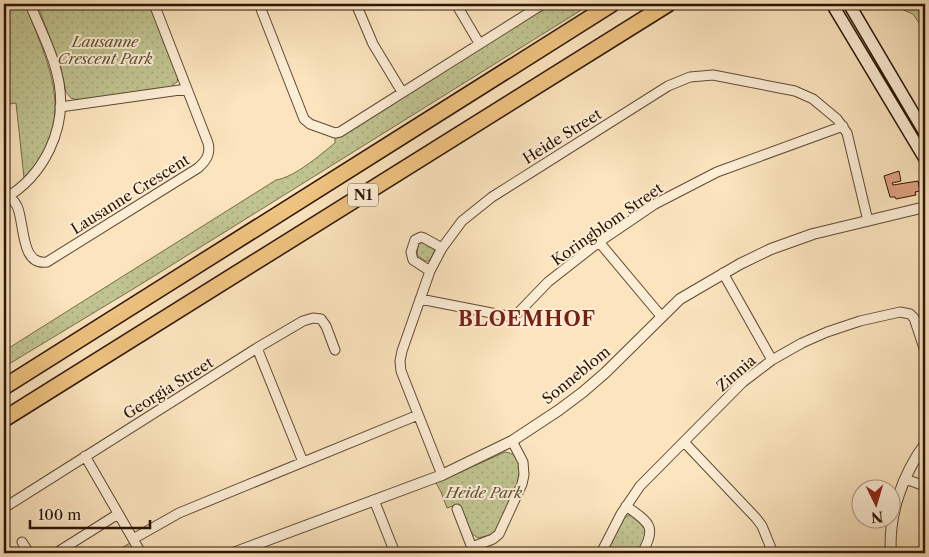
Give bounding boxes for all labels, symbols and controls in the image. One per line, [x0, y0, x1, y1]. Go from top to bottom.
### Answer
park label: Lausanne Crescent Park [58, 32, 153, 68]
street label: Heide Street [519, 104, 606, 168]
street label: Lausanne Crescent [67, 149, 193, 238]
street label: Koringblom Street [548, 178, 667, 270]
road number: N1 [348, 184, 378, 206]
district label: BLOEMHOF [458, 307, 596, 331]
street label: Sonneblom [538, 342, 614, 408]
street label: Zinnia [712, 351, 760, 395]
street label: Georgia Street [119, 352, 217, 423]
north arrow [852, 480, 902, 530]
park label: Heide Park [445, 483, 522, 502]
scale bar [30, 497, 150, 529]
text: 100 m [38, 505, 81, 524]
text: N [870, 507, 884, 526]

